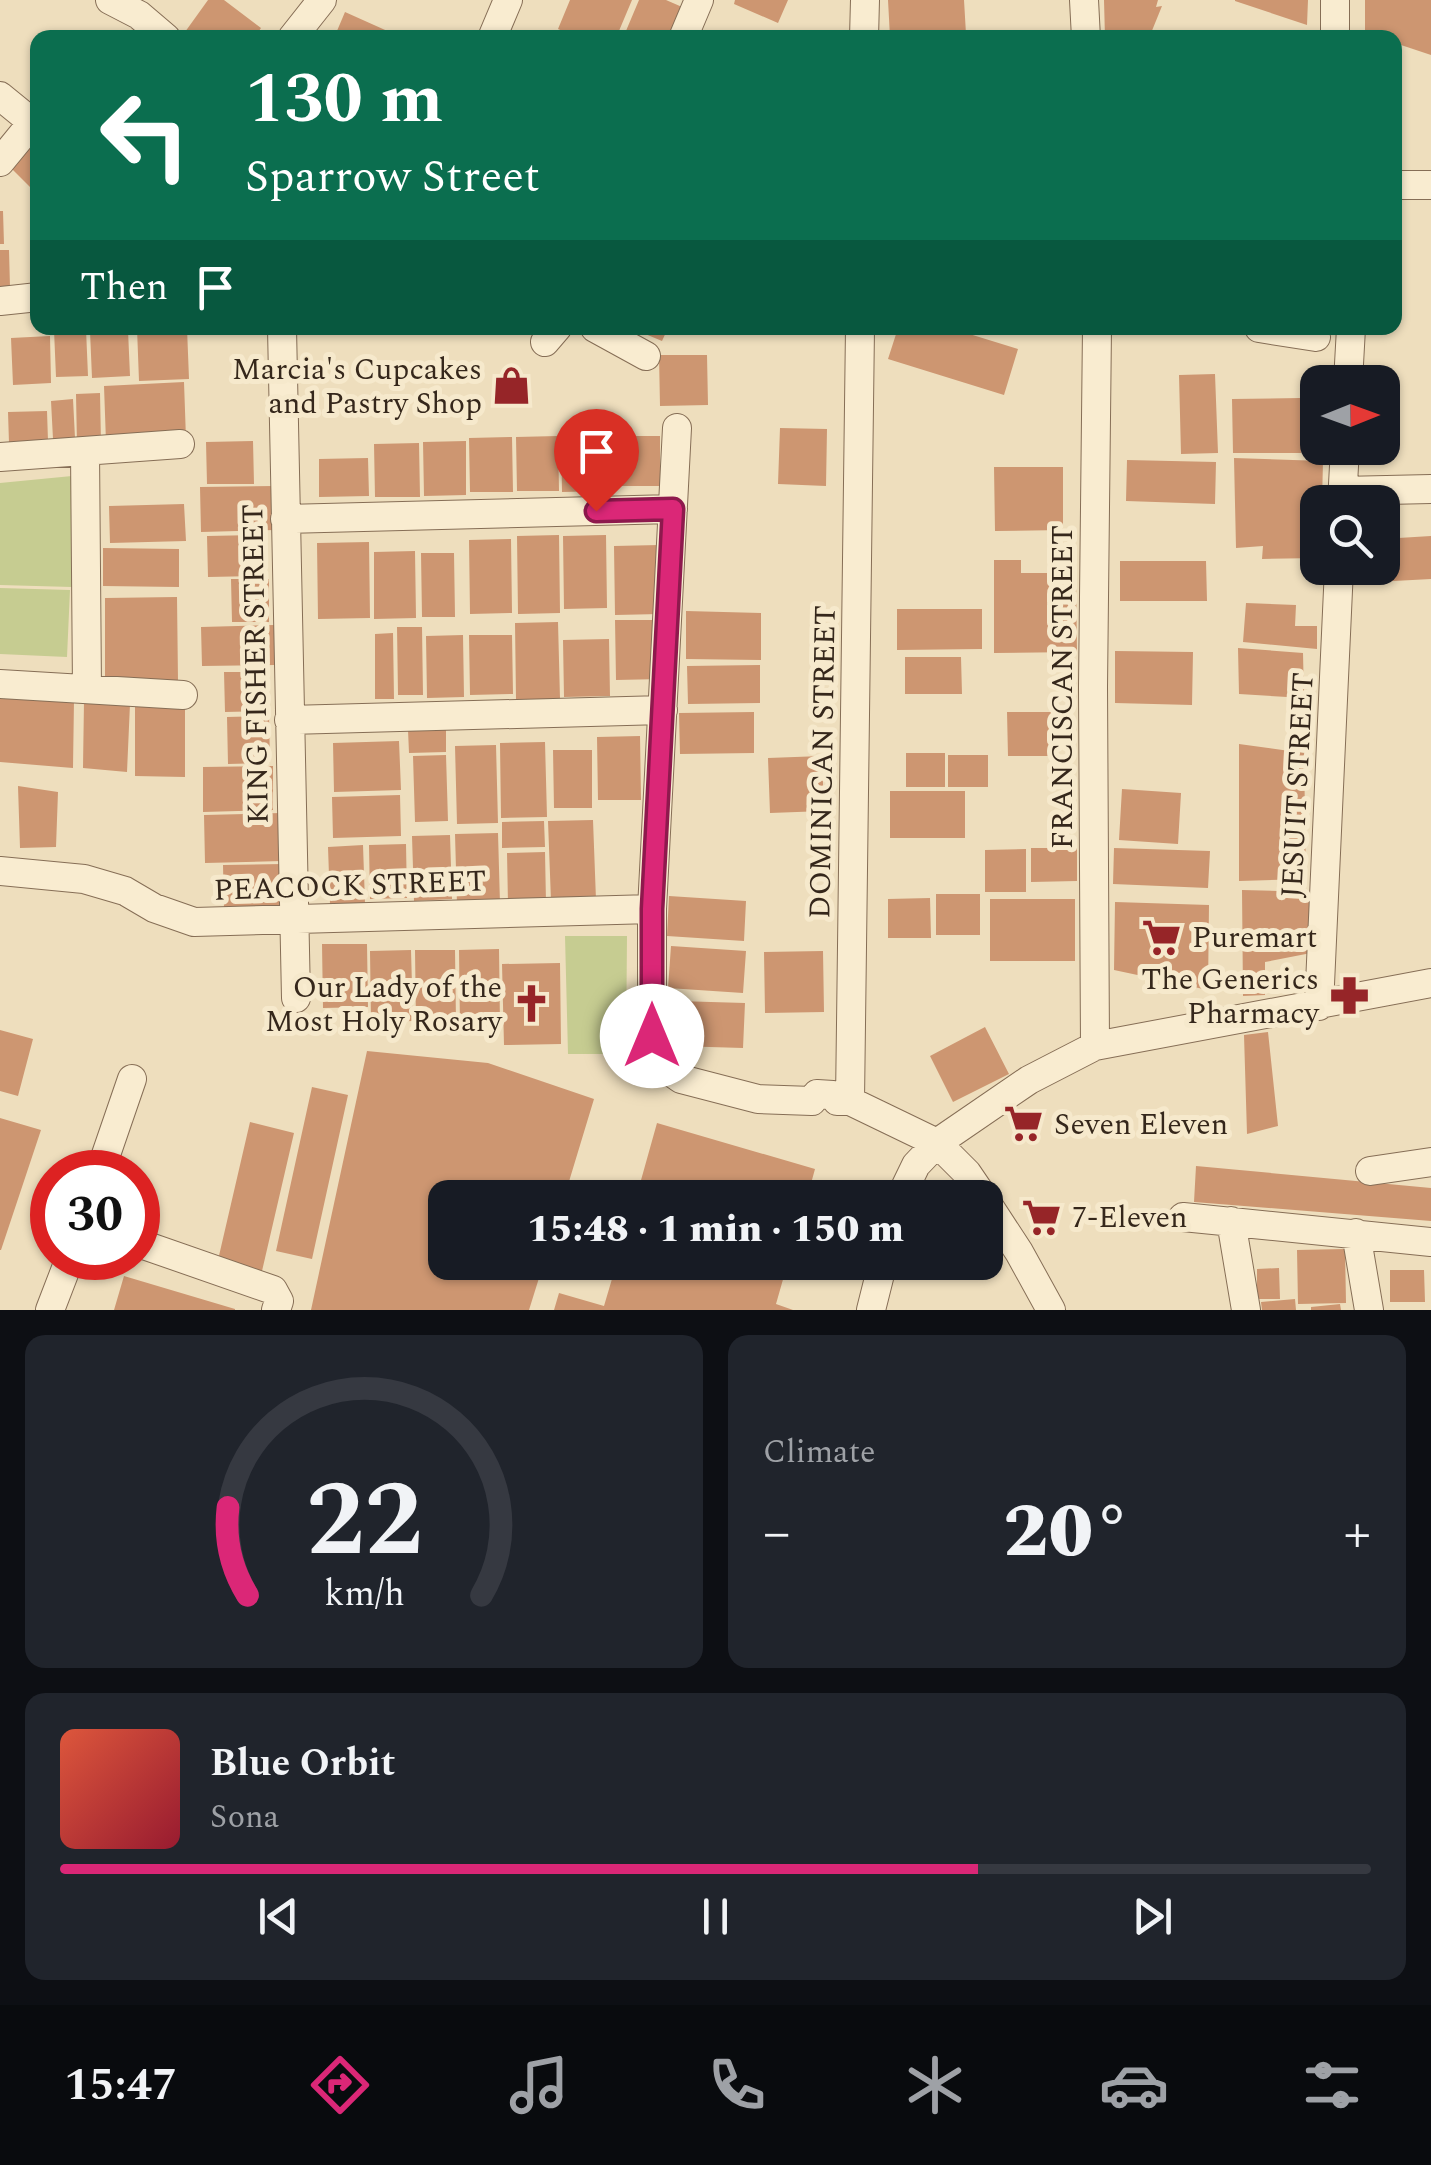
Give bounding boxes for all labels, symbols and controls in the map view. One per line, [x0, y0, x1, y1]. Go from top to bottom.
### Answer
text: 130 m [245, 47, 443, 153]
icon: left [80, 70, 210, 200]
text: Sparrow Street [245, 143, 540, 212]
text: Then [80, 259, 168, 317]
icon: arrive [188, 260, 243, 315]
place label: Marcia's Cupcakes and Pastry Shop [232, 347, 482, 427]
shop icon: Marcia's Cupcakes and Pastry Shop [491, 365, 533, 407]
north arrow [1300, 365, 1400, 465]
map controls [1300, 365, 1400, 585]
pin [554, 409, 639, 512]
icon: arrive [569, 424, 624, 479]
button: search [1300, 485, 1400, 585]
street label: KING FISHER STREET [230, 503, 282, 825]
street label: FRANCISCAN STREET [1040, 525, 1086, 849]
street label: DOMINICAN STREET [797, 605, 849, 919]
street label: JESUIT STREET [1269, 671, 1327, 899]
street label: PEACOCK STREET [213, 858, 487, 914]
place label: Puremart [1192, 915, 1317, 961]
supermarket icon: Puremart [1141, 916, 1183, 958]
place label: The Generics Pharmacy [1141, 957, 1321, 1037]
place label: Our Lady of the Most Holy Rosary [265, 965, 504, 1045]
pharmacy icon: The Generics Pharmacy [1328, 975, 1370, 1017]
church icon: Our Lady of the Most Holy Rosary [511, 983, 553, 1025]
position arrow [600, 984, 704, 1088]
place label: Seven Eleven [1054, 1102, 1228, 1148]
supermarket icon: Seven Eleven [1003, 1103, 1045, 1145]
speed limit sign: 30 [30, 1150, 160, 1280]
place label: 7-Eleven [1072, 1195, 1188, 1241]
supermarket icon: 7-Eleven [1021, 1196, 1063, 1238]
text: 15:48 · 1 min · 150 m [527, 1201, 904, 1259]
text: Climate [763, 1428, 875, 1477]
text: 22 [306, 1443, 422, 1601]
text: 20° [1003, 1476, 1131, 1590]
text: − [763, 1492, 791, 1575]
text: + [1343, 1492, 1371, 1575]
text: km/h [324, 1567, 404, 1622]
text: Blue Orbit [210, 1735, 395, 1793]
text: Sona [210, 1793, 279, 1842]
icon: previous [251, 1889, 306, 1944]
icon: pause [688, 1889, 743, 1944]
icon: next [1125, 1889, 1180, 1944]
icon: directions [305, 2050, 375, 2120]
icon: music [504, 2050, 574, 2120]
icon: phone [702, 2050, 772, 2120]
icon: climate [900, 2050, 970, 2120]
icon: car [1099, 2050, 1169, 2120]
icon: filters [1297, 2050, 1367, 2120]
text: 15:47 [64, 2051, 177, 2120]

